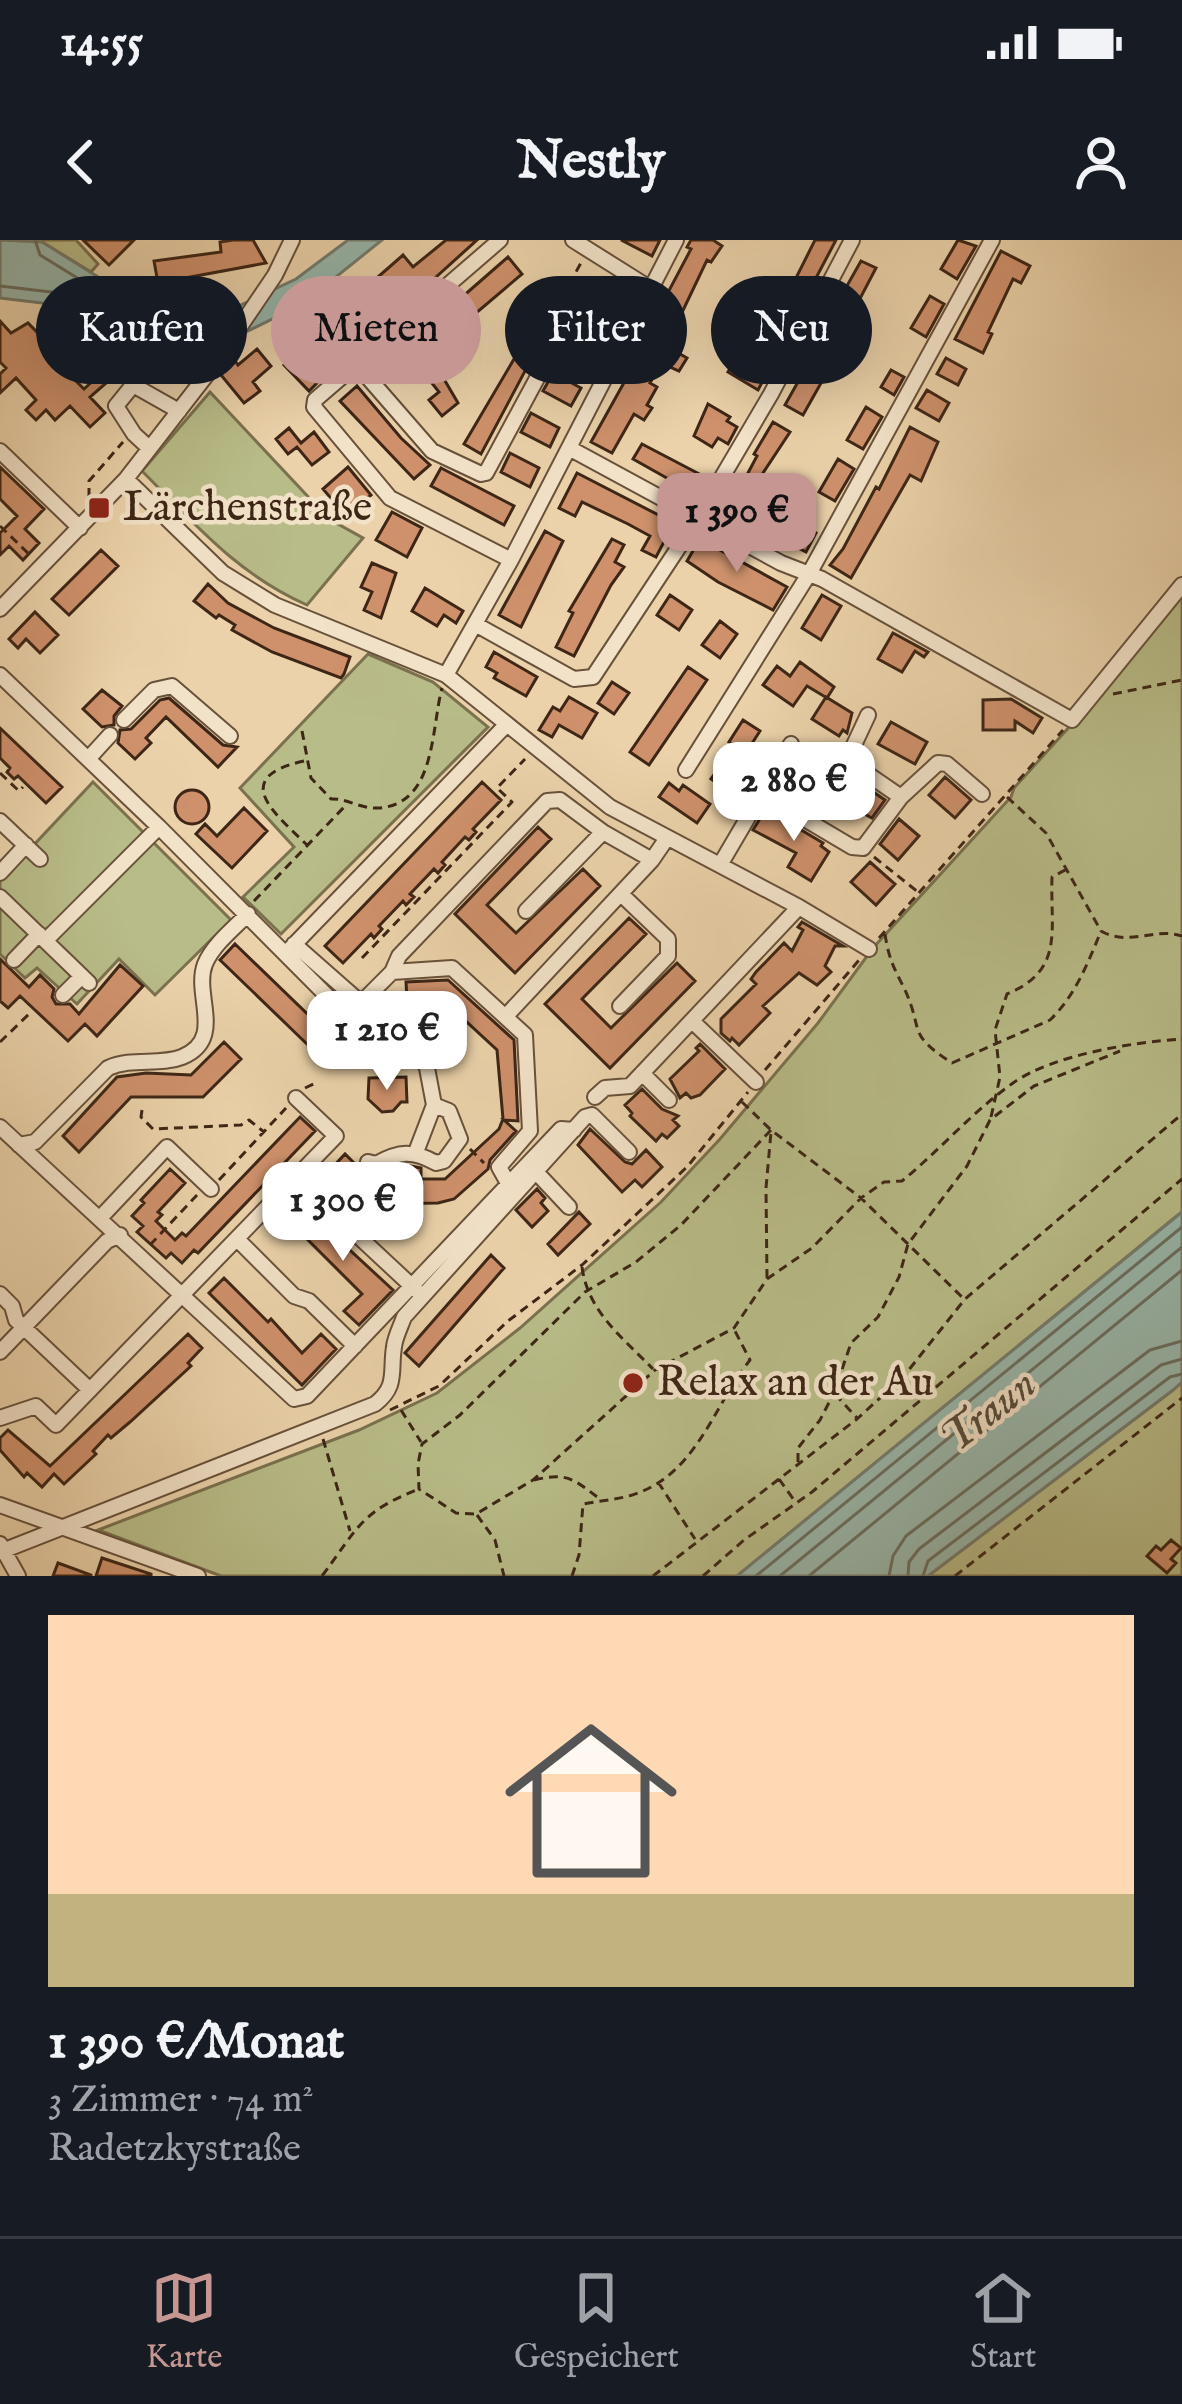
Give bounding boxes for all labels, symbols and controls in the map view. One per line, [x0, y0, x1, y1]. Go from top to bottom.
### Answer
text: 14:55 [60, 14, 143, 71]
text: Nestly [517, 128, 665, 197]
icon: back [48, 129, 114, 195]
icon: person [1068, 129, 1134, 195]
chip: Kaufen [36, 276, 247, 384]
chip: Mieten [271, 276, 481, 384]
chip: Filter [505, 276, 687, 384]
chip: Neu [711, 276, 872, 384]
pin: 1 390 € [626, 473, 848, 575]
place label: Lärchenstraße [123, 482, 372, 535]
text: 1 390 € [684, 487, 790, 536]
marker: Lärchenstraße [86, 495, 112, 521]
pin: 2 880 € [683, 742, 905, 844]
text: 2 880 € [740, 756, 848, 805]
pin: 1 210 € [276, 991, 498, 1093]
text: 1 210 € [334, 1005, 440, 1054]
pin: 1 300 € [232, 1162, 454, 1264]
text: 1 300 € [289, 1176, 397, 1225]
place label: Relax an der Au [657, 1357, 933, 1410]
water label: Traun [929, 1357, 1049, 1467]
marker: Relax an der Au [620, 1370, 646, 1396]
icon: home [483, 1693, 699, 1909]
text: 1 390 €/Monat [48, 2011, 344, 2076]
text: 3 Zimmer · 74 m² [48, 2076, 314, 2125]
text: Radetzkystraße [48, 2125, 301, 2174]
tab: Karte [146, 2265, 222, 2379]
tab: Gespeichert [514, 2265, 679, 2379]
tab: Start [970, 2265, 1036, 2379]

